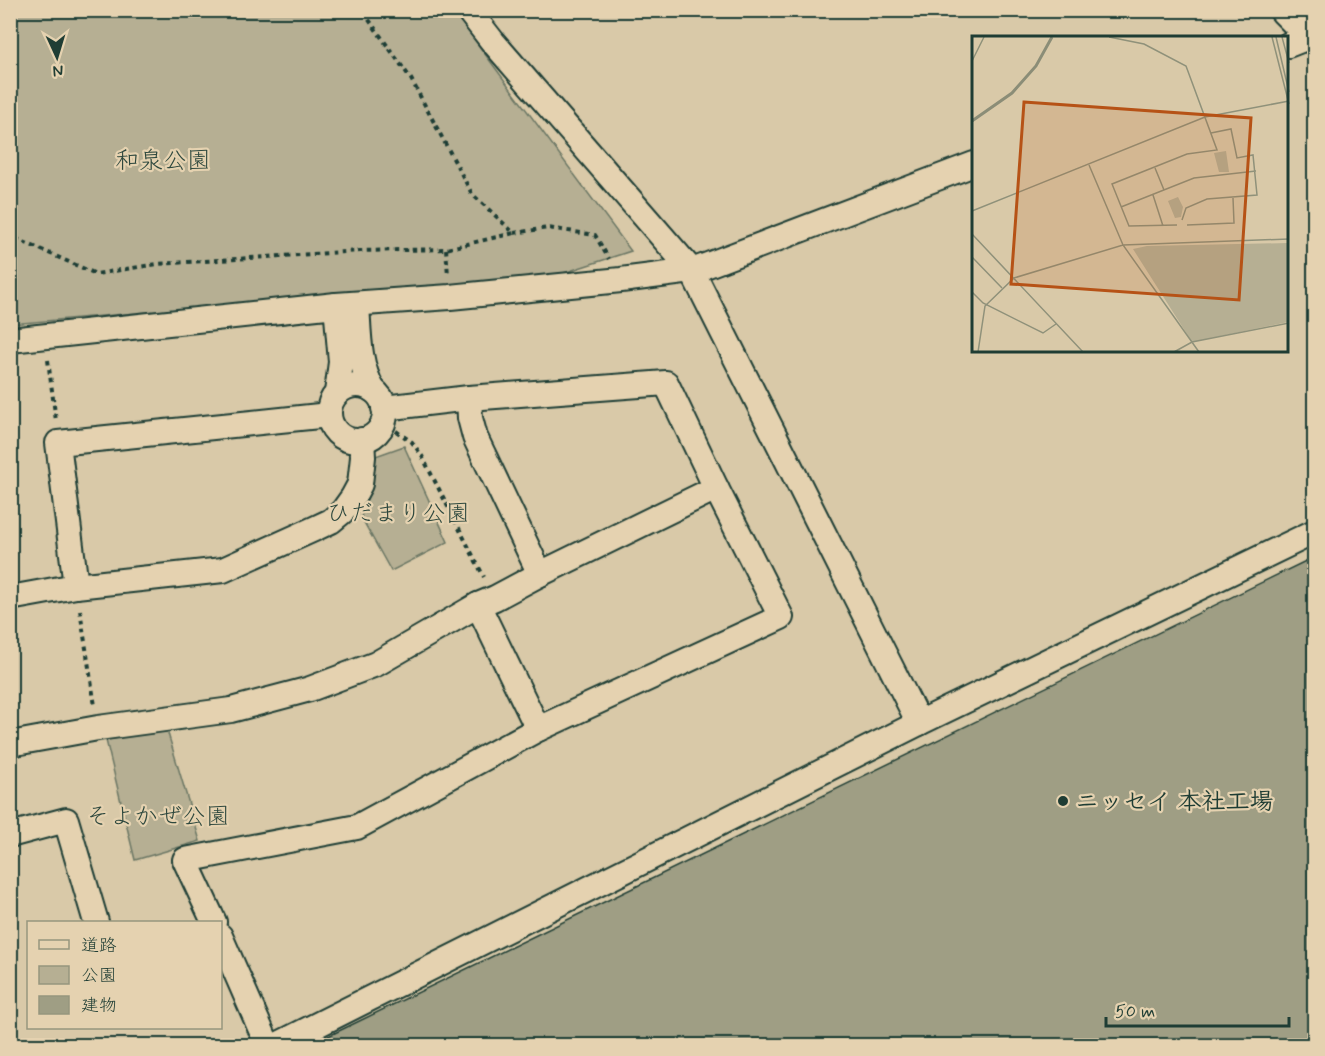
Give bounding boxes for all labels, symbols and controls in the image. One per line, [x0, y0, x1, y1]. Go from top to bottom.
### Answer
north arrow [27, 27, 87, 87]
inset map [972, 36, 1289, 352]
text: N [52, 60, 64, 81]
park label: 和泉公園 [115, 146, 211, 177]
park label: ひだまり公園 [326, 499, 470, 530]
place label: ニッセイ 本社工場 [1075, 787, 1273, 818]
marker: ニッセイ 本社工場 [1056, 794, 1070, 808]
park label: そよかぜ公園 [86, 802, 230, 833]
legend [27, 921, 222, 1029]
text: 道路 [81, 934, 117, 958]
text: 公園 [81, 964, 117, 988]
scale bar [1106, 990, 1289, 1028]
text: 建物 [81, 994, 117, 1018]
text: 50 m [1115, 1000, 1155, 1024]

